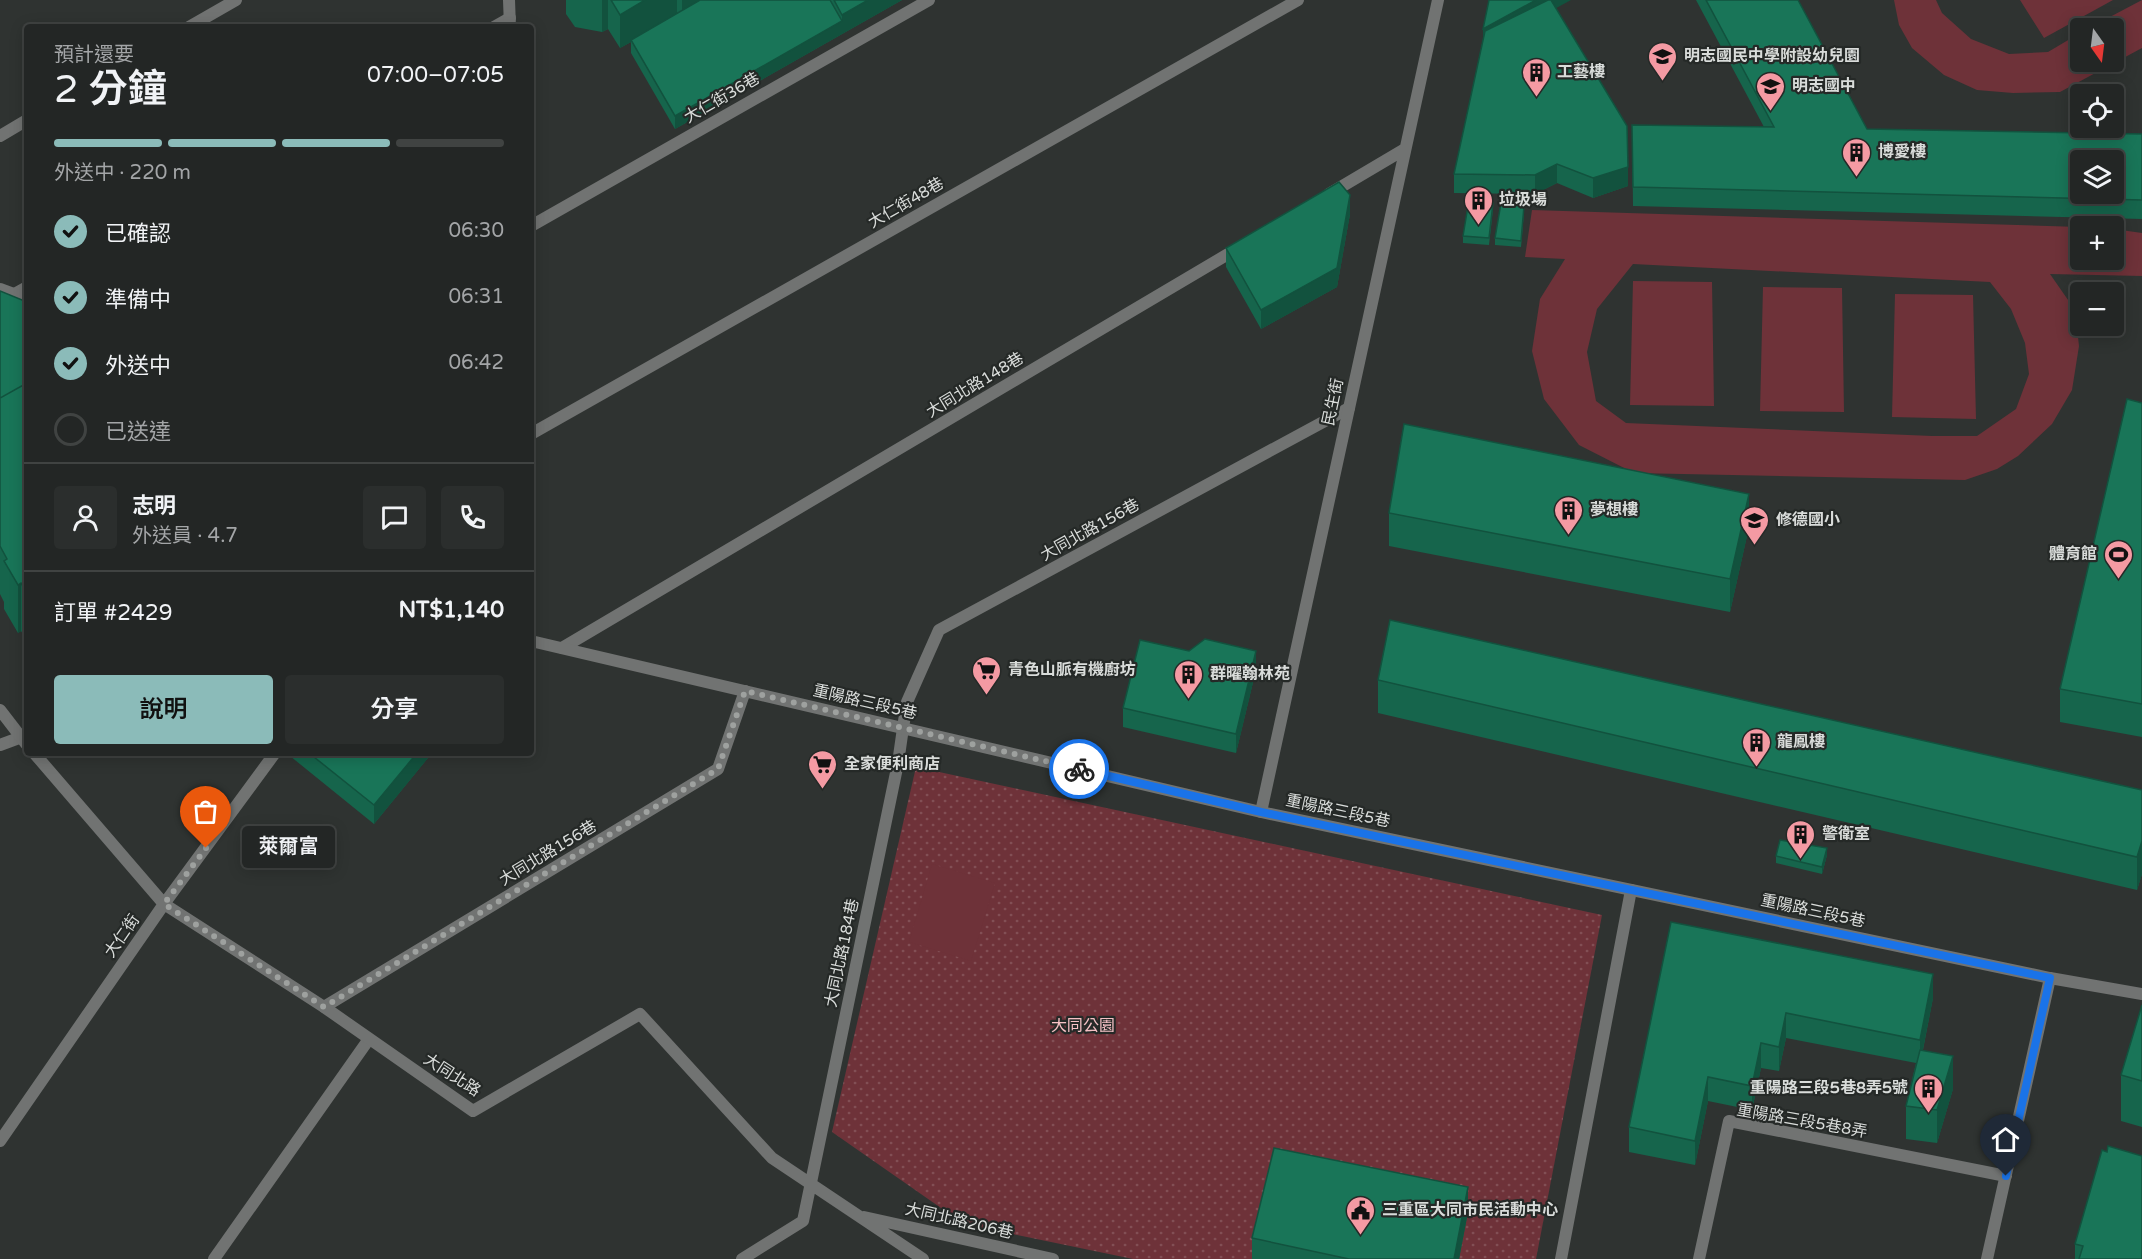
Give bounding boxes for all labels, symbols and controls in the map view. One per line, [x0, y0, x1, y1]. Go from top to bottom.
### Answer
north arrow [2070, 18, 2124, 72]
map controls [2070, 18, 2124, 336]
school or university icon: 明志國民中學附設幼兒園 [1647, 40, 1679, 82]
text: 預計還要 [54, 43, 134, 67]
place label: 明志國民中學附設幼兒園 [1684, 46, 1860, 66]
building icon: 工藝樓 [1520, 56, 1552, 98]
text: 07:00–07:05 [367, 62, 504, 88]
place label: 工藝樓 [1557, 62, 1605, 82]
text: 2 分鐘 [54, 66, 167, 113]
street label: 大仁街36巷 [681, 68, 763, 128]
school or university icon: 明志國中 [1755, 70, 1787, 112]
place label: 明志國中 [1792, 76, 1856, 96]
button: locate [2070, 84, 2124, 138]
building icon: 博愛樓 [1841, 136, 1873, 178]
place label: 博愛樓 [1878, 142, 1926, 162]
button: layers [2070, 150, 2124, 204]
text: 外送中 · 220 m [54, 161, 191, 185]
street label: 大仁街48巷 [865, 173, 947, 233]
building icon: 垃圾場 [1462, 184, 1494, 226]
place label: 垃圾場 [1499, 190, 1547, 210]
icon: check [54, 215, 87, 248]
button: + [2070, 216, 2124, 270]
text: 06:30 [449, 219, 504, 243]
text: 已確認 [105, 221, 171, 247]
icon: check [54, 281, 87, 314]
button: − [2070, 282, 2124, 336]
text: 06:31 [449, 285, 504, 309]
text: 準備中 [105, 287, 171, 313]
icon: check [54, 347, 87, 380]
street label: 大同北路148巷 [923, 348, 1027, 422]
text: 06:42 [449, 351, 504, 375]
text: 外送中 [105, 353, 171, 379]
street label: 民生街 [1318, 376, 1348, 428]
text: 已送達 [105, 419, 171, 445]
button: person [54, 486, 117, 549]
button: chat [363, 486, 426, 549]
button: phone [441, 486, 504, 549]
text: 志明 [132, 493, 176, 519]
building icon: 夢想樓 [1553, 494, 1585, 536]
street label: 大同北路156巷 [1037, 495, 1143, 565]
place label: 夢想樓 [1590, 500, 1638, 520]
school or university icon: 修德國小 [1739, 504, 1771, 546]
place label: 修德國小 [1776, 510, 1840, 530]
text: 外送員 · 4.7 [132, 524, 238, 548]
sports icon: 體育館 [2102, 538, 2134, 580]
place label: 體育館 [2049, 544, 2097, 564]
text: NT$1,140 [398, 597, 504, 623]
text: 訂單 #2429 [54, 600, 172, 626]
supermarket icon: 青色山脈有機廚坊 [971, 654, 1003, 696]
building icon: 群曜翰林苑 [1173, 658, 1205, 700]
place label: 青色山脈有機廚坊 [1008, 660, 1136, 680]
place label: 群曜翰林苑 [1210, 664, 1290, 684]
button: 說明 [54, 675, 273, 744]
button: 分享 [285, 675, 504, 744]
street label: 重陽路三段5巷 [811, 680, 919, 724]
building icon: 龍鳳樓 [1740, 726, 1772, 768]
place label: 龍鳳樓 [1777, 732, 1825, 752]
courier [1049, 739, 1109, 799]
supermarket icon: 全家便利商店 [807, 748, 839, 790]
icon: bike [1063, 753, 1096, 786]
place label: 全家便利商店 [844, 754, 940, 774]
pin [180, 786, 231, 848]
street label: 重陽路三段5巷 [1284, 790, 1392, 832]
icon: bag [189, 795, 222, 828]
street label: 大同北路156巷 [496, 816, 600, 890]
building icon: 警衛室 [1785, 818, 1817, 860]
place label: 警衛室 [1822, 824, 1870, 844]
callout: 萊爾富 [242, 827, 335, 869]
text: 萊爾富 [259, 835, 319, 859]
street label: 重陽路三段5巷 [1759, 890, 1867, 932]
street label: 大同北路184巷 [821, 897, 863, 1009]
street label: 大仁街 [100, 911, 144, 961]
park label: 大同公園 [1051, 1016, 1115, 1036]
street label: 大同北路 [420, 1049, 484, 1101]
building icon: 重陽路三段5巷8弄5號 [1913, 1072, 1945, 1114]
place label: 重陽路三段5巷8弄5號 [1750, 1078, 1908, 1098]
street label: 重陽路三段5巷8弄 [1735, 1100, 1869, 1142]
pin [1980, 1114, 2031, 1176]
icon: home [1989, 1123, 2022, 1156]
public building icon: 三重區大同市民活動中心 [1345, 1194, 1377, 1236]
street label: 大同北路206巷 [903, 1199, 1015, 1243]
place label: 三重區大同市民活動中心 [1382, 1200, 1558, 1220]

